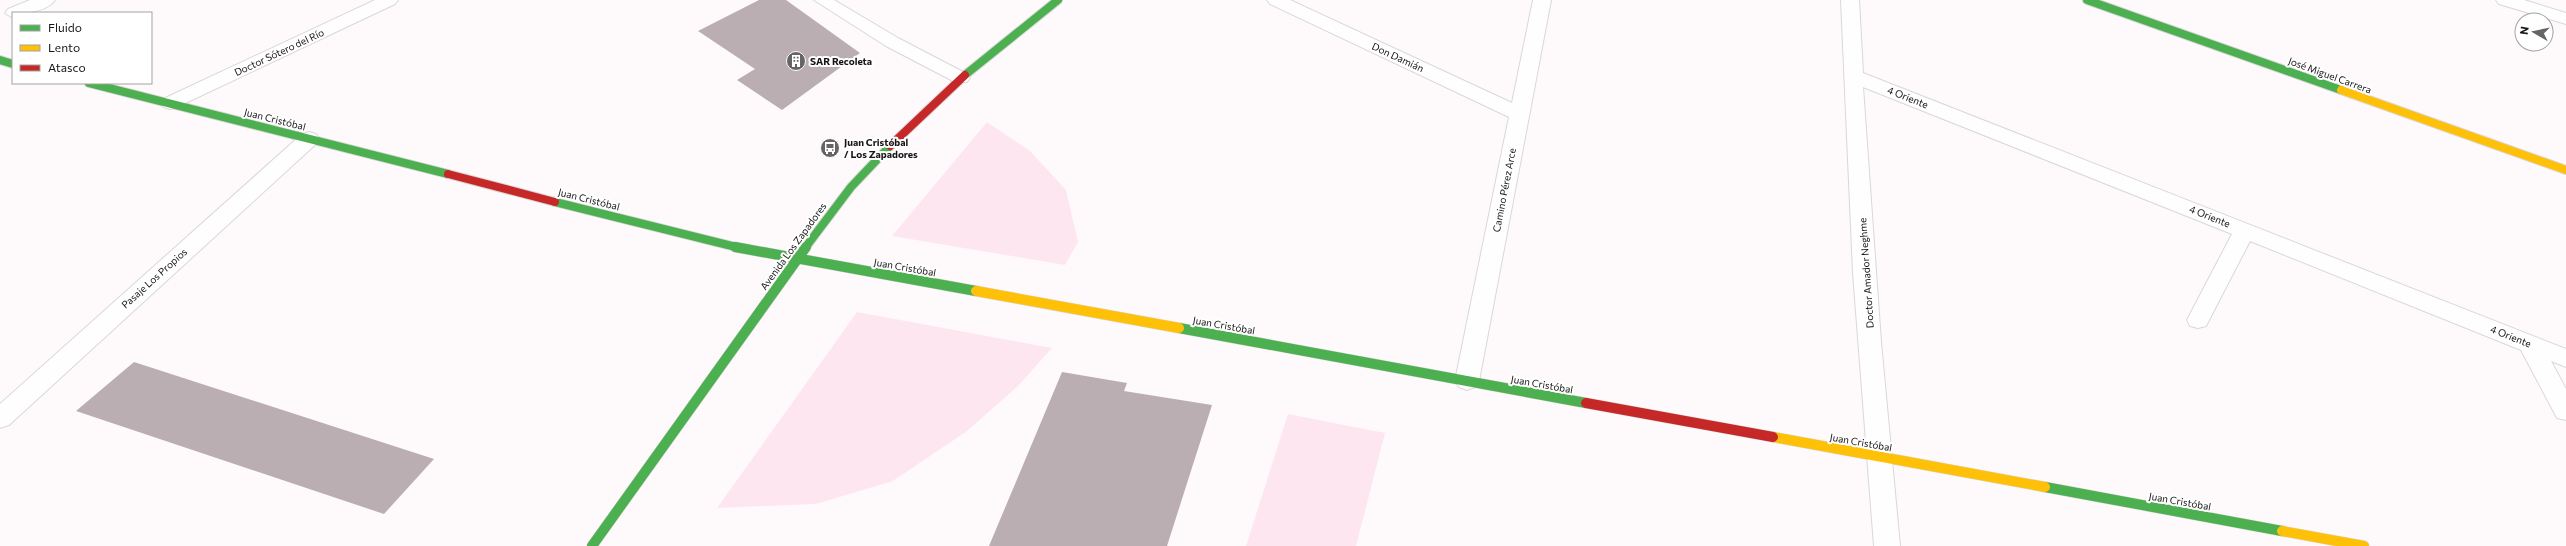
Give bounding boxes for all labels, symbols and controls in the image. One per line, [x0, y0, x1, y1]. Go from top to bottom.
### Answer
legend [12, 12, 152, 84]
north arrow [2514, 12, 2554, 52]
text: Fluido [48, 20, 82, 34]
text: N [2517, 25, 2531, 35]
street label: Doctor Sótero del Río [232, 26, 326, 78]
text: Lento [48, 40, 80, 54]
street label: Don Damián [1370, 40, 1426, 74]
building icon: SAR Recoleta [785, 50, 807, 72]
street label: José Miguel Carrera [2287, 54, 2373, 96]
place label: SAR Recoleta [810, 55, 872, 67]
text: Atasco [48, 60, 86, 74]
street label: 4 Oriente [1886, 83, 1930, 111]
street label: Juan Cristóbal [243, 106, 307, 132]
place label: Juan Cristóbal / Los Zapadores [844, 136, 918, 160]
bus stop icon: Juan Cristóbal / Los Zapadores [819, 137, 841, 159]
street label: Camino Pérez Arce [1490, 147, 1518, 233]
street label: Juan Cristóbal [557, 186, 621, 212]
street label: Avenida Los Zapadores [757, 200, 829, 292]
street label: 4 Oriente [2188, 202, 2232, 230]
street label: Doctor Amador Neghme [1856, 217, 1876, 329]
street label: Pasaje Los Propios [119, 245, 190, 311]
street label: Juan Cristóbal [873, 256, 937, 278]
street label: Juan Cristóbal [1192, 314, 1256, 336]
street label: 4 Oriente [2489, 322, 2533, 350]
street label: Juan Cristóbal [1510, 373, 1574, 395]
street label: Juan Cristóbal [1829, 431, 1893, 453]
street label: Juan Cristóbal [2148, 490, 2212, 512]

